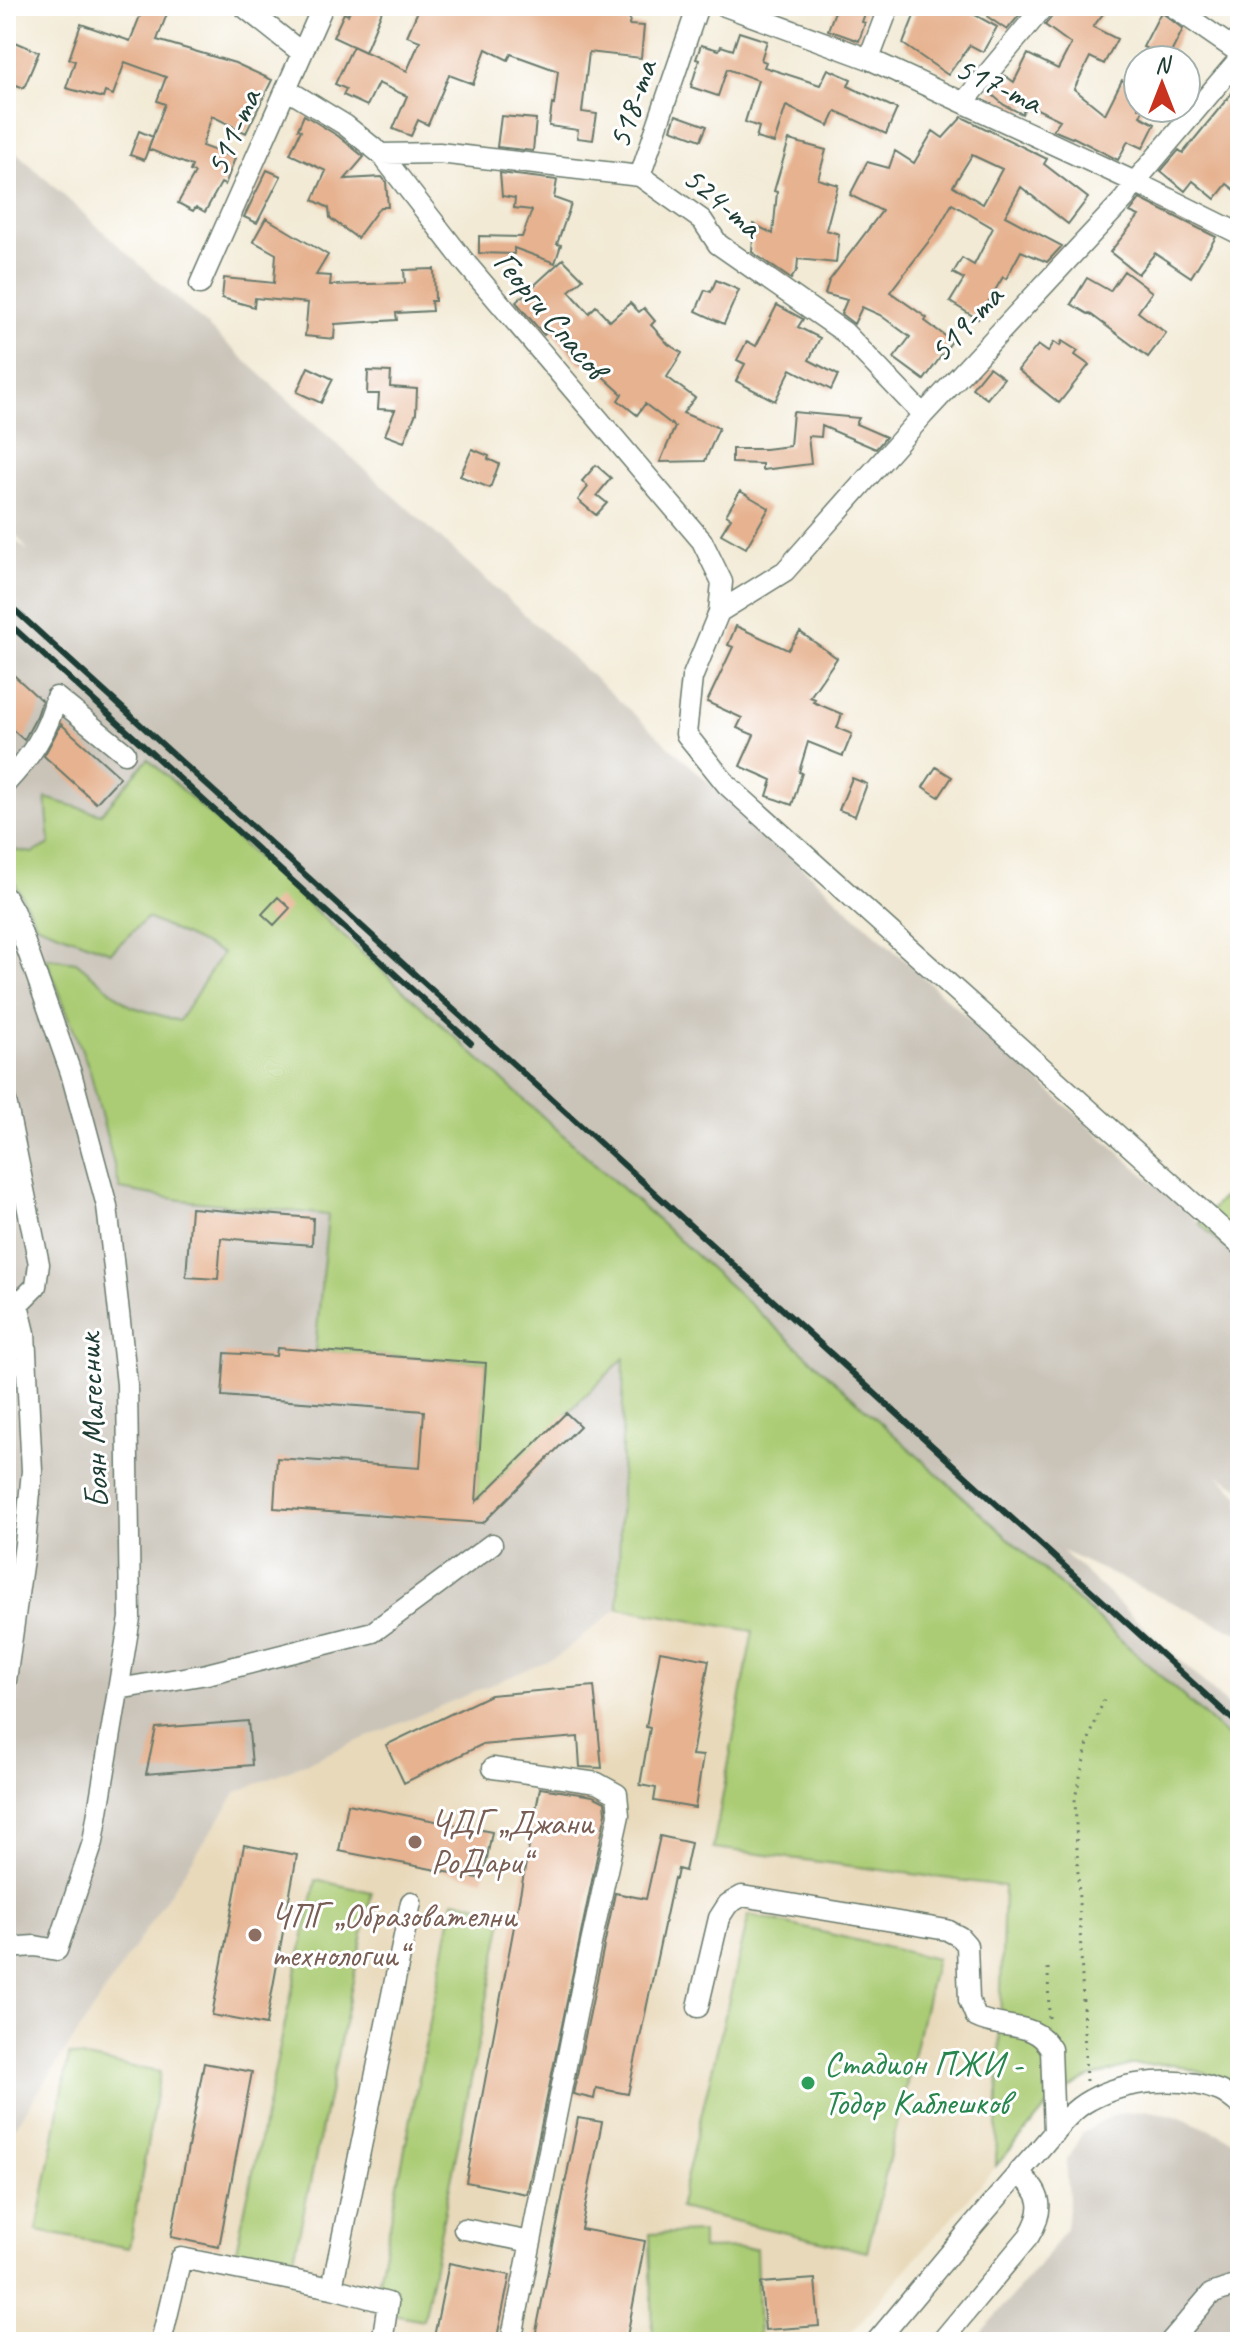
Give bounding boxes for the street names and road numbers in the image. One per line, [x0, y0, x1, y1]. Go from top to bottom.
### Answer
street label: 517-та [949, 46, 1051, 124]
street label: 518-та [596, 53, 667, 154]
street label: 511-та [194, 80, 271, 182]
street label: 524-та [674, 156, 773, 248]
street label: Георги Спасов [485, 241, 621, 392]
street label: 519-та [919, 274, 1013, 371]
street label: Боян Магесник [66, 1330, 119, 1510]

